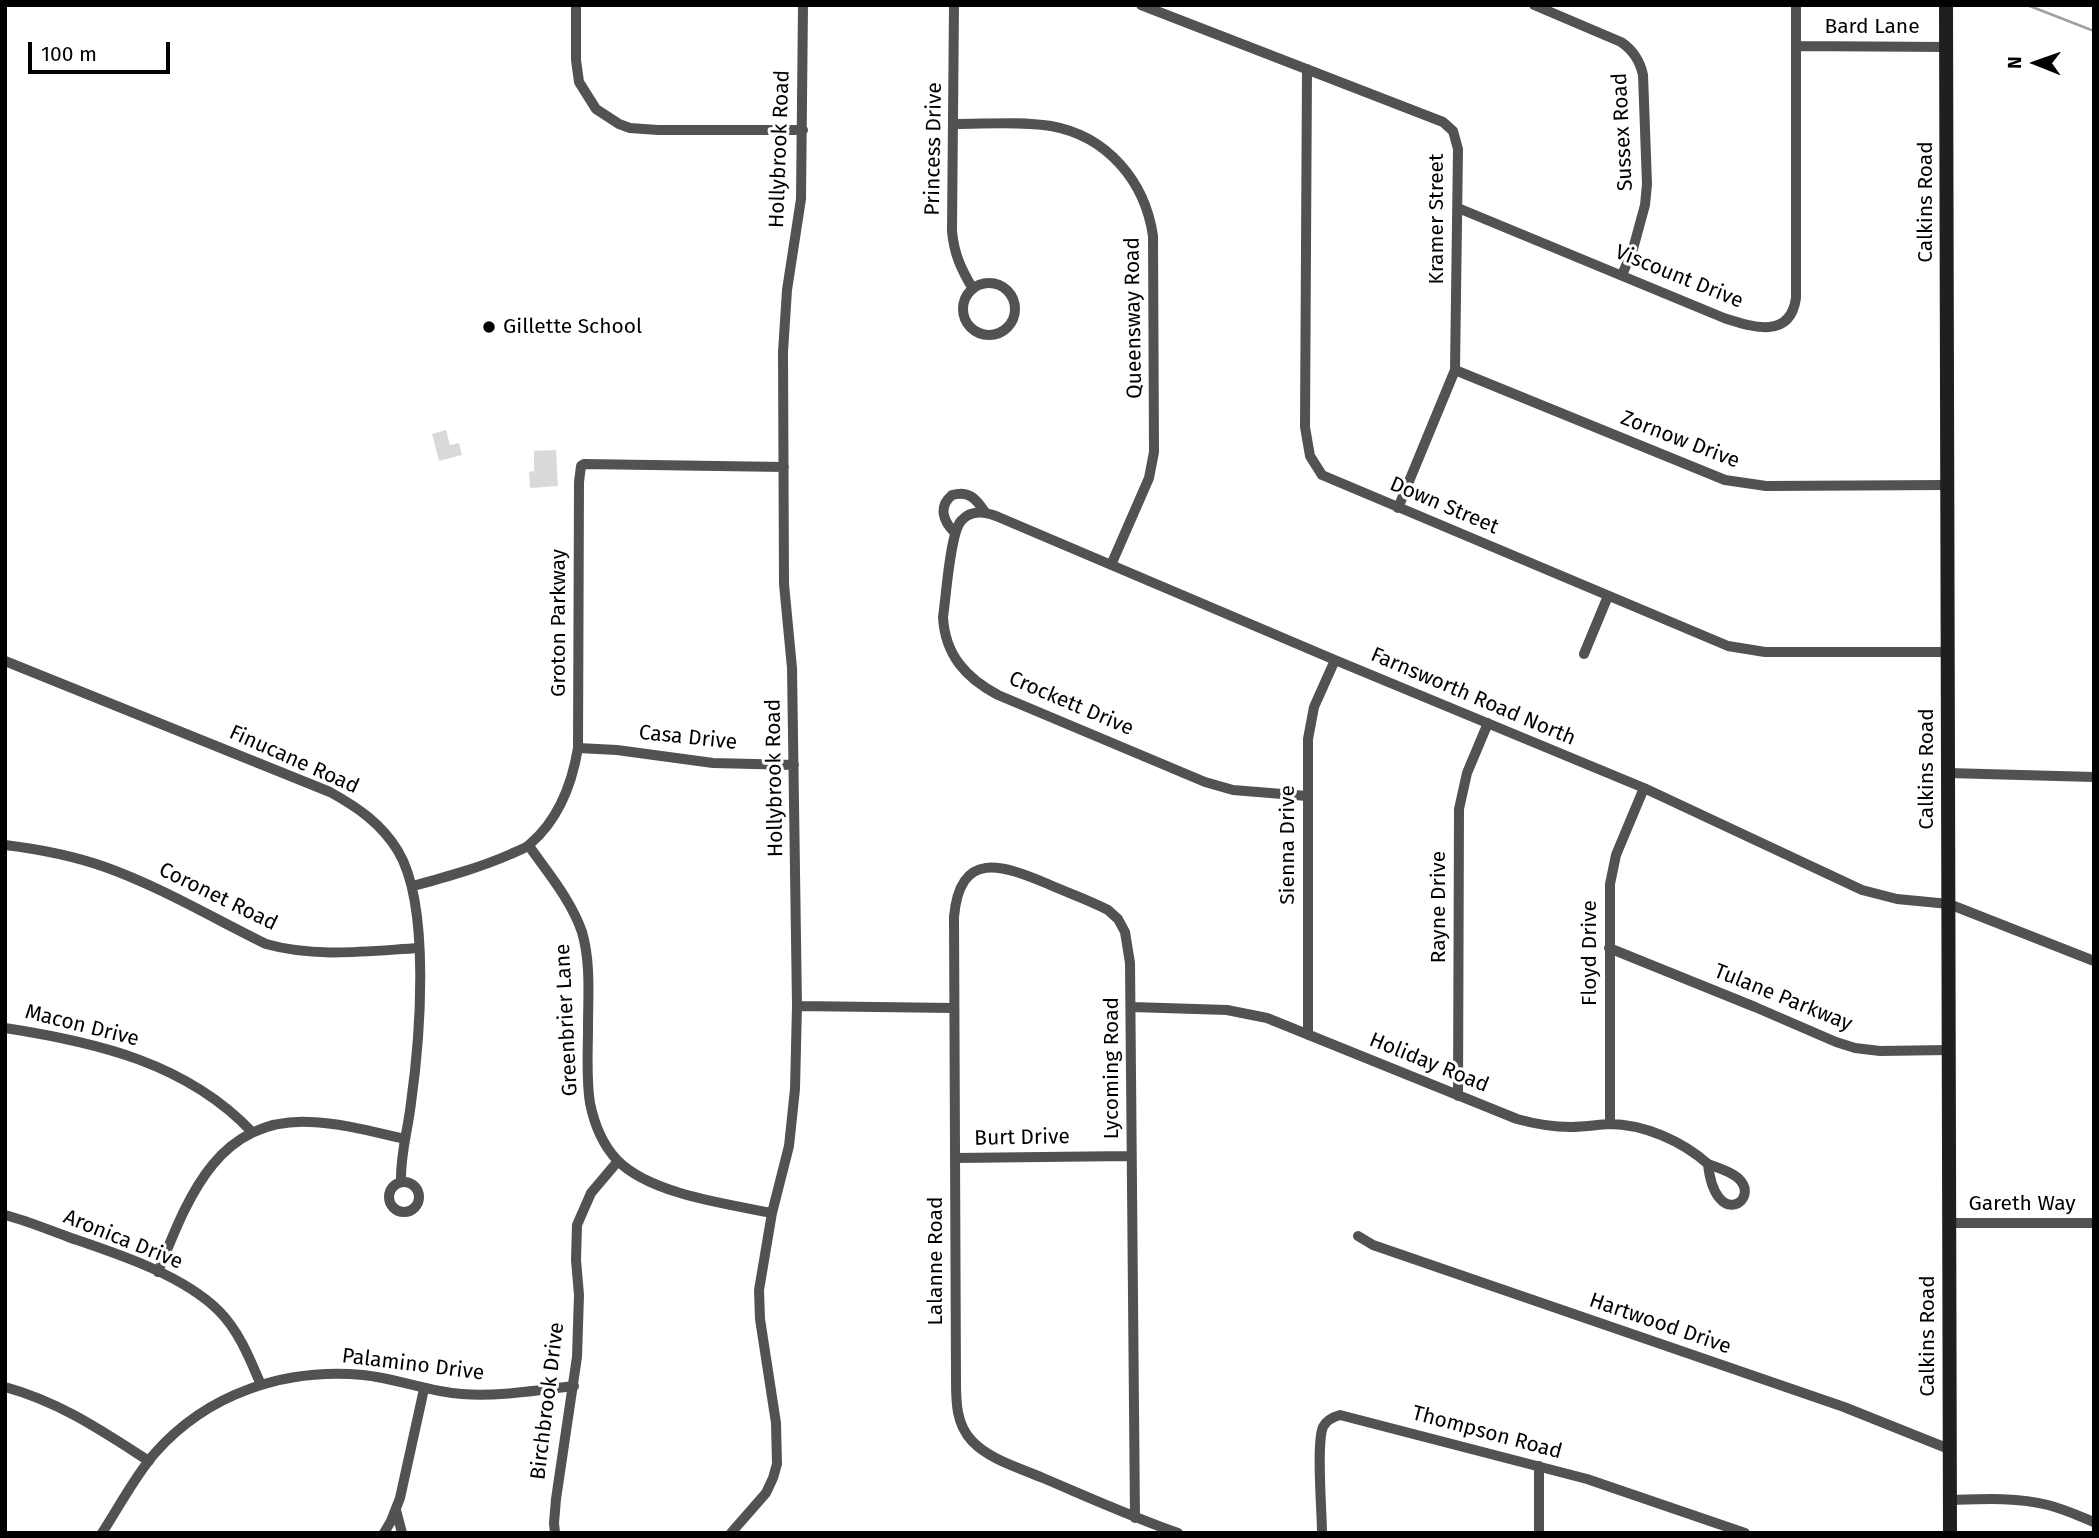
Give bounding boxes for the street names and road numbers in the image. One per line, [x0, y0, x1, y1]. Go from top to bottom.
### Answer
street label: Bard Lane [1824, 14, 1920, 40]
street label: Hollybrook Road [765, 70, 795, 228]
street label: Sussex Road [1607, 72, 1639, 192]
street label: Princess Drive [920, 82, 948, 216]
street label: Calkins Road [1913, 141, 1939, 263]
street label: Kramer Street [1424, 153, 1450, 285]
street label: Queensway Road [1120, 237, 1148, 399]
street label: Viscount Drive [1611, 240, 1747, 314]
street label: Zornow Drive [1617, 406, 1743, 474]
street label: Down Street [1386, 472, 1502, 540]
street label: Groton Parkway [546, 549, 572, 697]
street label: Farnsworth Road North [1367, 642, 1579, 752]
street label: Crockett Drive [1005, 666, 1137, 742]
street label: Hollybrook Road [761, 699, 789, 857]
street label: Calkins Road [1914, 708, 1940, 830]
street label: Finucane Road [225, 720, 363, 800]
street label: Casa Drive [638, 720, 738, 756]
street label: Sienna Drive [1275, 785, 1301, 905]
street label: Rayne Drive [1426, 851, 1452, 963]
street label: Coronet Road [155, 857, 281, 937]
street label: Floyd Drive [1577, 900, 1603, 1006]
street label: Greenbrier Lane [550, 943, 584, 1097]
street label: Tulane Parkway [1710, 959, 1856, 1037]
street label: Lycoming Road [1099, 997, 1125, 1139]
street label: Macon Drive [22, 1000, 142, 1052]
street label: Holiday Road [1366, 1028, 1492, 1098]
street label: Burt Drive [974, 1125, 1070, 1151]
street label: Gareth Way [1968, 1191, 2076, 1217]
street label: Lalanne Road [923, 1197, 949, 1325]
street label: Aronica Drive [60, 1205, 186, 1275]
street label: Calkins Road [1915, 1275, 1941, 1397]
street label: Hartwood Drive [1586, 1288, 1734, 1360]
street label: Birchbrook Drive [526, 1321, 570, 1481]
street label: Palamino Drive [340, 1344, 486, 1386]
street label: Thompson Road [1409, 1401, 1565, 1465]

